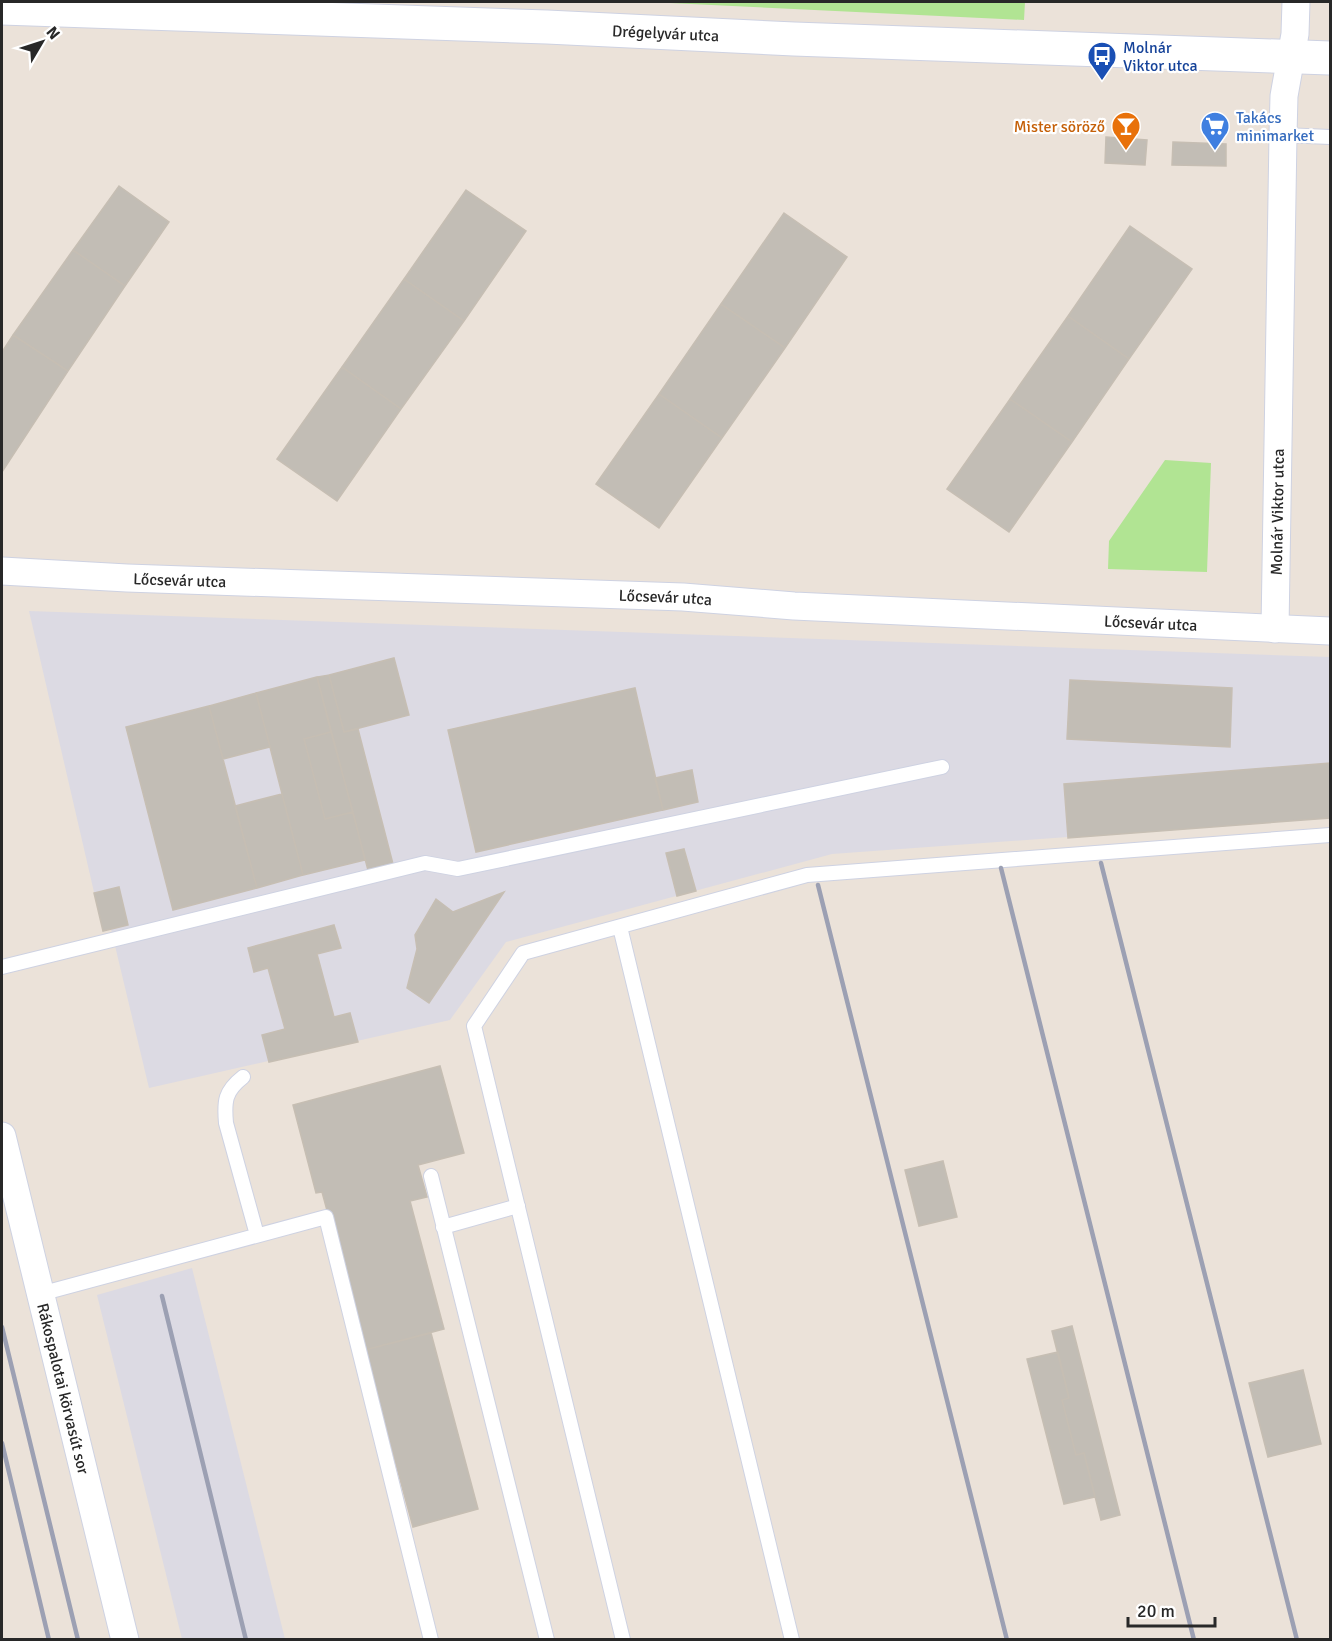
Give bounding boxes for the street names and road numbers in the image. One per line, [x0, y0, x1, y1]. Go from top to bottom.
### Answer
street label: Drégelyvár utca [611, 21, 719, 46]
street label: Molnár Viktor utca [1267, 448, 1289, 576]
street label: Lőcsevár utca [133, 569, 227, 592]
street label: Lőcsevár utca [618, 586, 713, 610]
street label: Lőcsevár utca [1104, 611, 1198, 636]
street label: Rákospalotai körvasút sor [32, 1301, 93, 1477]

